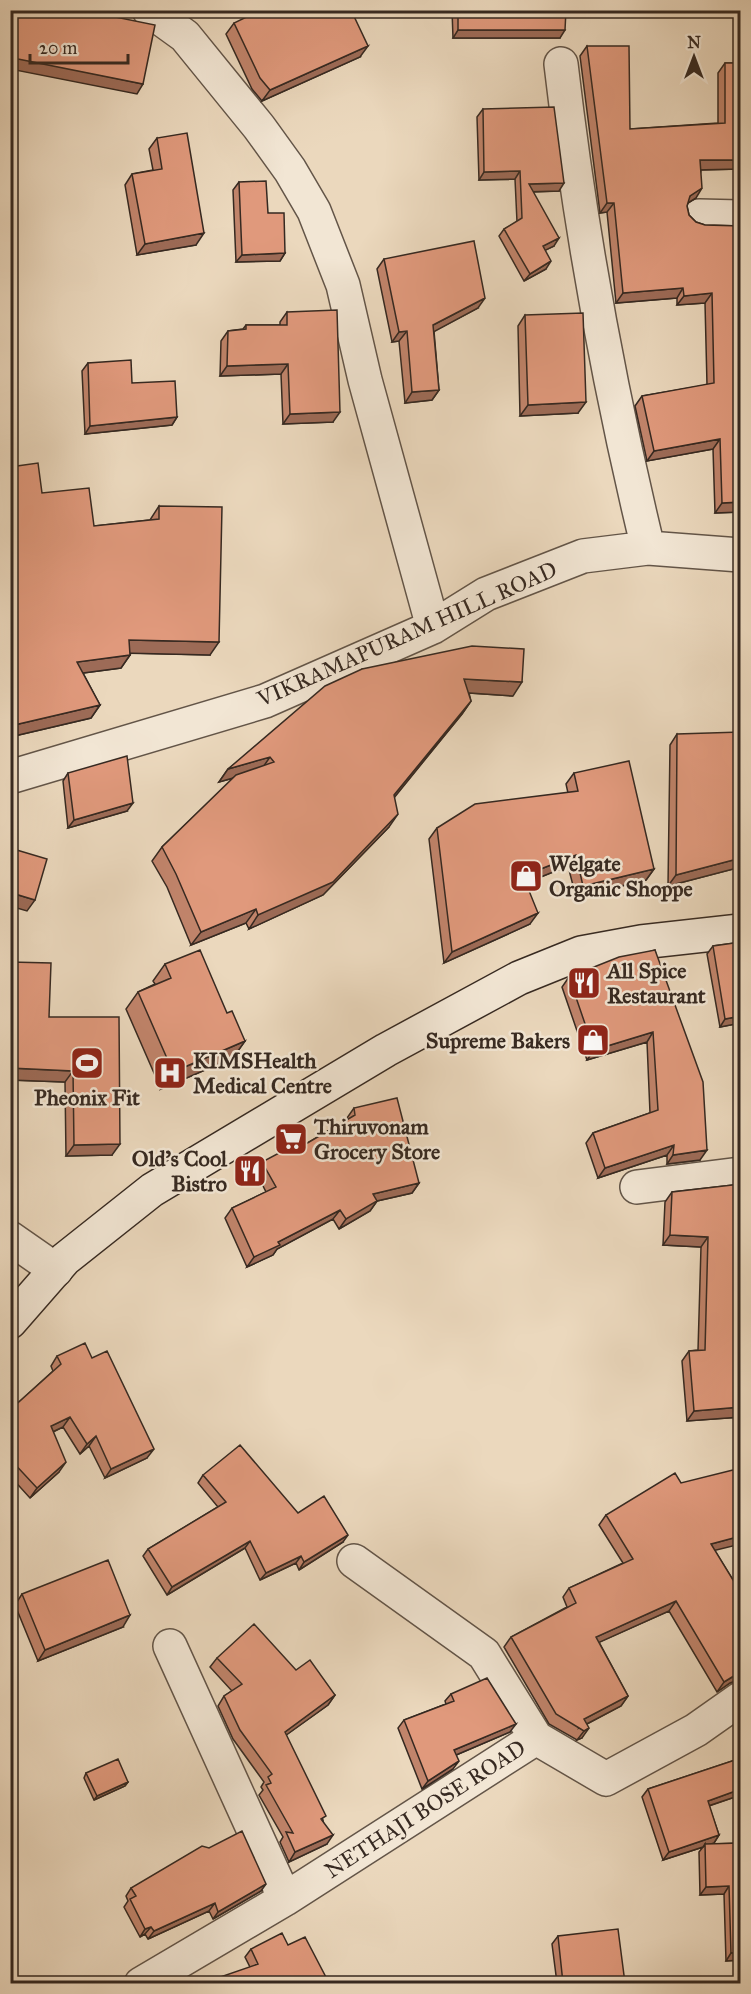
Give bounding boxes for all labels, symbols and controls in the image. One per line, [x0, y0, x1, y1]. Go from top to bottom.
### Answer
scale bar [30, 27, 128, 65]
north arrow [664, 27, 724, 87]
text: N [687, 33, 701, 52]
text: 20 m [39, 37, 77, 59]
street label: VIKRAMAPURAM HILL ROAD [252, 556, 561, 713]
place label: Welgate Organic Shoppe [549, 850, 693, 902]
shop icon: Welgate Organic Shoppe [508, 858, 544, 894]
place label: All Spice Restaurant [605, 957, 706, 1009]
restaurant icon: All Spice Restaurant [566, 965, 602, 1001]
shop icon: Supreme Bakers [575, 1022, 611, 1058]
place label: Supreme Bakers [426, 1027, 570, 1054]
sports icon: Pheonix Fit [69, 1045, 105, 1081]
place label: KIMSHealth Medical Centre [193, 1047, 332, 1099]
hospital icon: KIMSHealth Medical Centre [152, 1055, 188, 1091]
place label: Pheonix Fit [34, 1084, 140, 1111]
place label: Thiruvonam Grocery Store [313, 1113, 440, 1165]
supermarket icon: Thiruvonam Grocery Store [273, 1121, 309, 1157]
place label: Old's Cool Bistro [132, 1145, 228, 1197]
restaurant icon: Old's Cool Bistro [232, 1153, 268, 1189]
street label: NETHAJI BOSE ROAD [320, 1734, 530, 1884]

